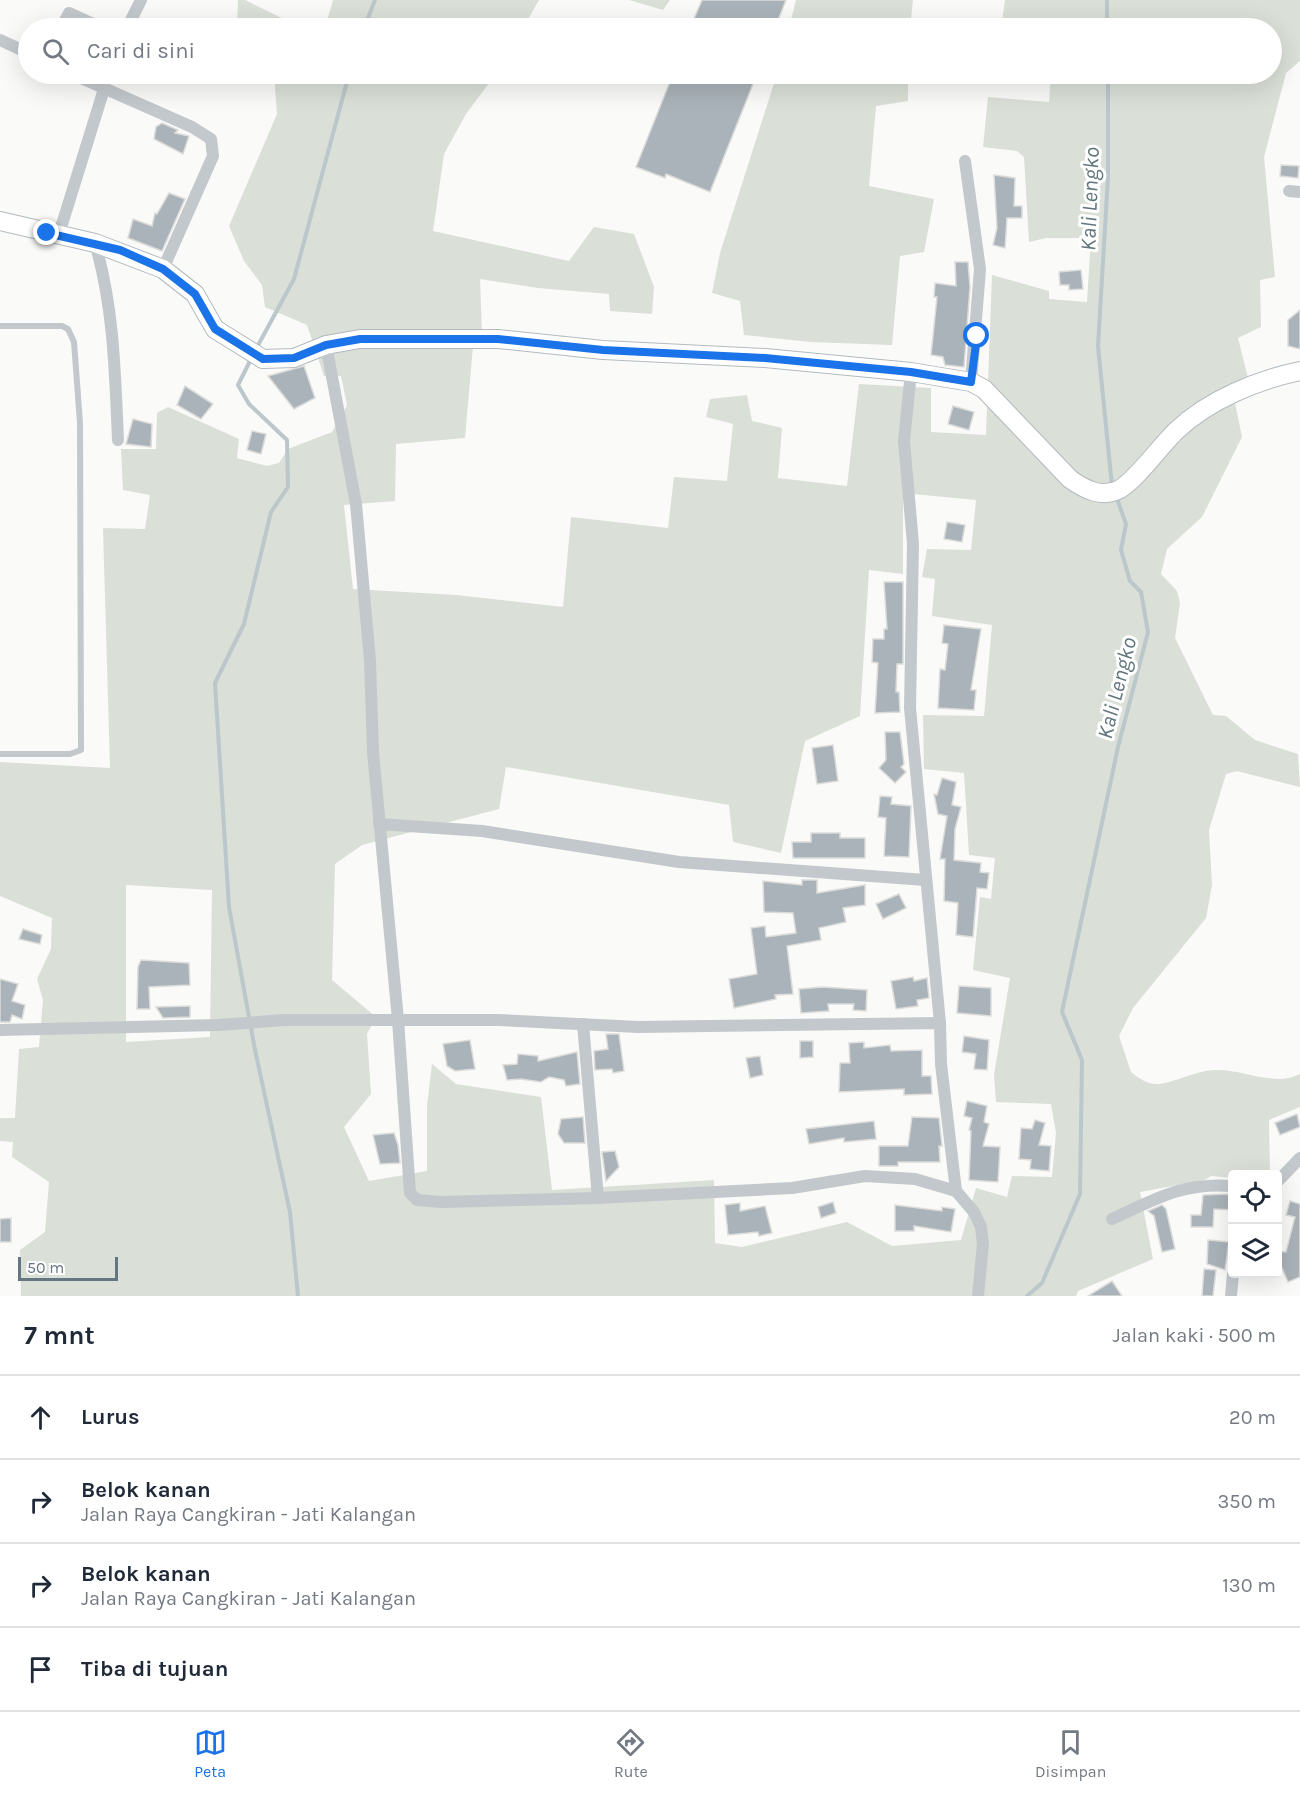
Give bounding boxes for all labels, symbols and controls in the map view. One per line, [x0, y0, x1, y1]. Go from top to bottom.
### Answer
search box [18, 18, 1282, 84]
icon: search [39, 35, 72, 68]
text: Cari di sini [87, 38, 195, 64]
water label: Kali Lengko [1075, 146, 1105, 251]
route end [33, 219, 59, 245]
route start [963, 322, 989, 348]
water label: Kali Lengko [1092, 635, 1142, 742]
map controls [1228, 1170, 1282, 1278]
button: locate [1228, 1170, 1282, 1224]
button: layers [1228, 1224, 1282, 1278]
scale bar [18, 1254, 118, 1282]
text: 50 m [27, 1258, 64, 1277]
text: 7 mnt [24, 1320, 95, 1351]
text: Jalan kaki · 500 m [1112, 1324, 1276, 1347]
icon: ahead [24, 1401, 57, 1434]
text: Lurus [81, 1404, 140, 1430]
text: 20 m [1229, 1406, 1276, 1429]
text: Belok kanan [81, 1477, 211, 1503]
icon: right [24, 1485, 57, 1518]
text: 350 m [1218, 1490, 1276, 1513]
text: Jalan Raya Cangkiran - Jati Kalangan [81, 1503, 416, 1526]
text: Belok kanan [81, 1561, 211, 1587]
icon: right [24, 1569, 57, 1602]
text: 130 m [1222, 1574, 1276, 1597]
text: Jalan Raya Cangkiran - Jati Kalangan [81, 1587, 416, 1610]
icon: arrive [24, 1653, 57, 1686]
text: Tiba di tujuan [81, 1656, 228, 1682]
tab: Peta [194, 1726, 227, 1781]
tab: Rute [614, 1726, 648, 1781]
tab: Disimpan [1035, 1726, 1106, 1781]

